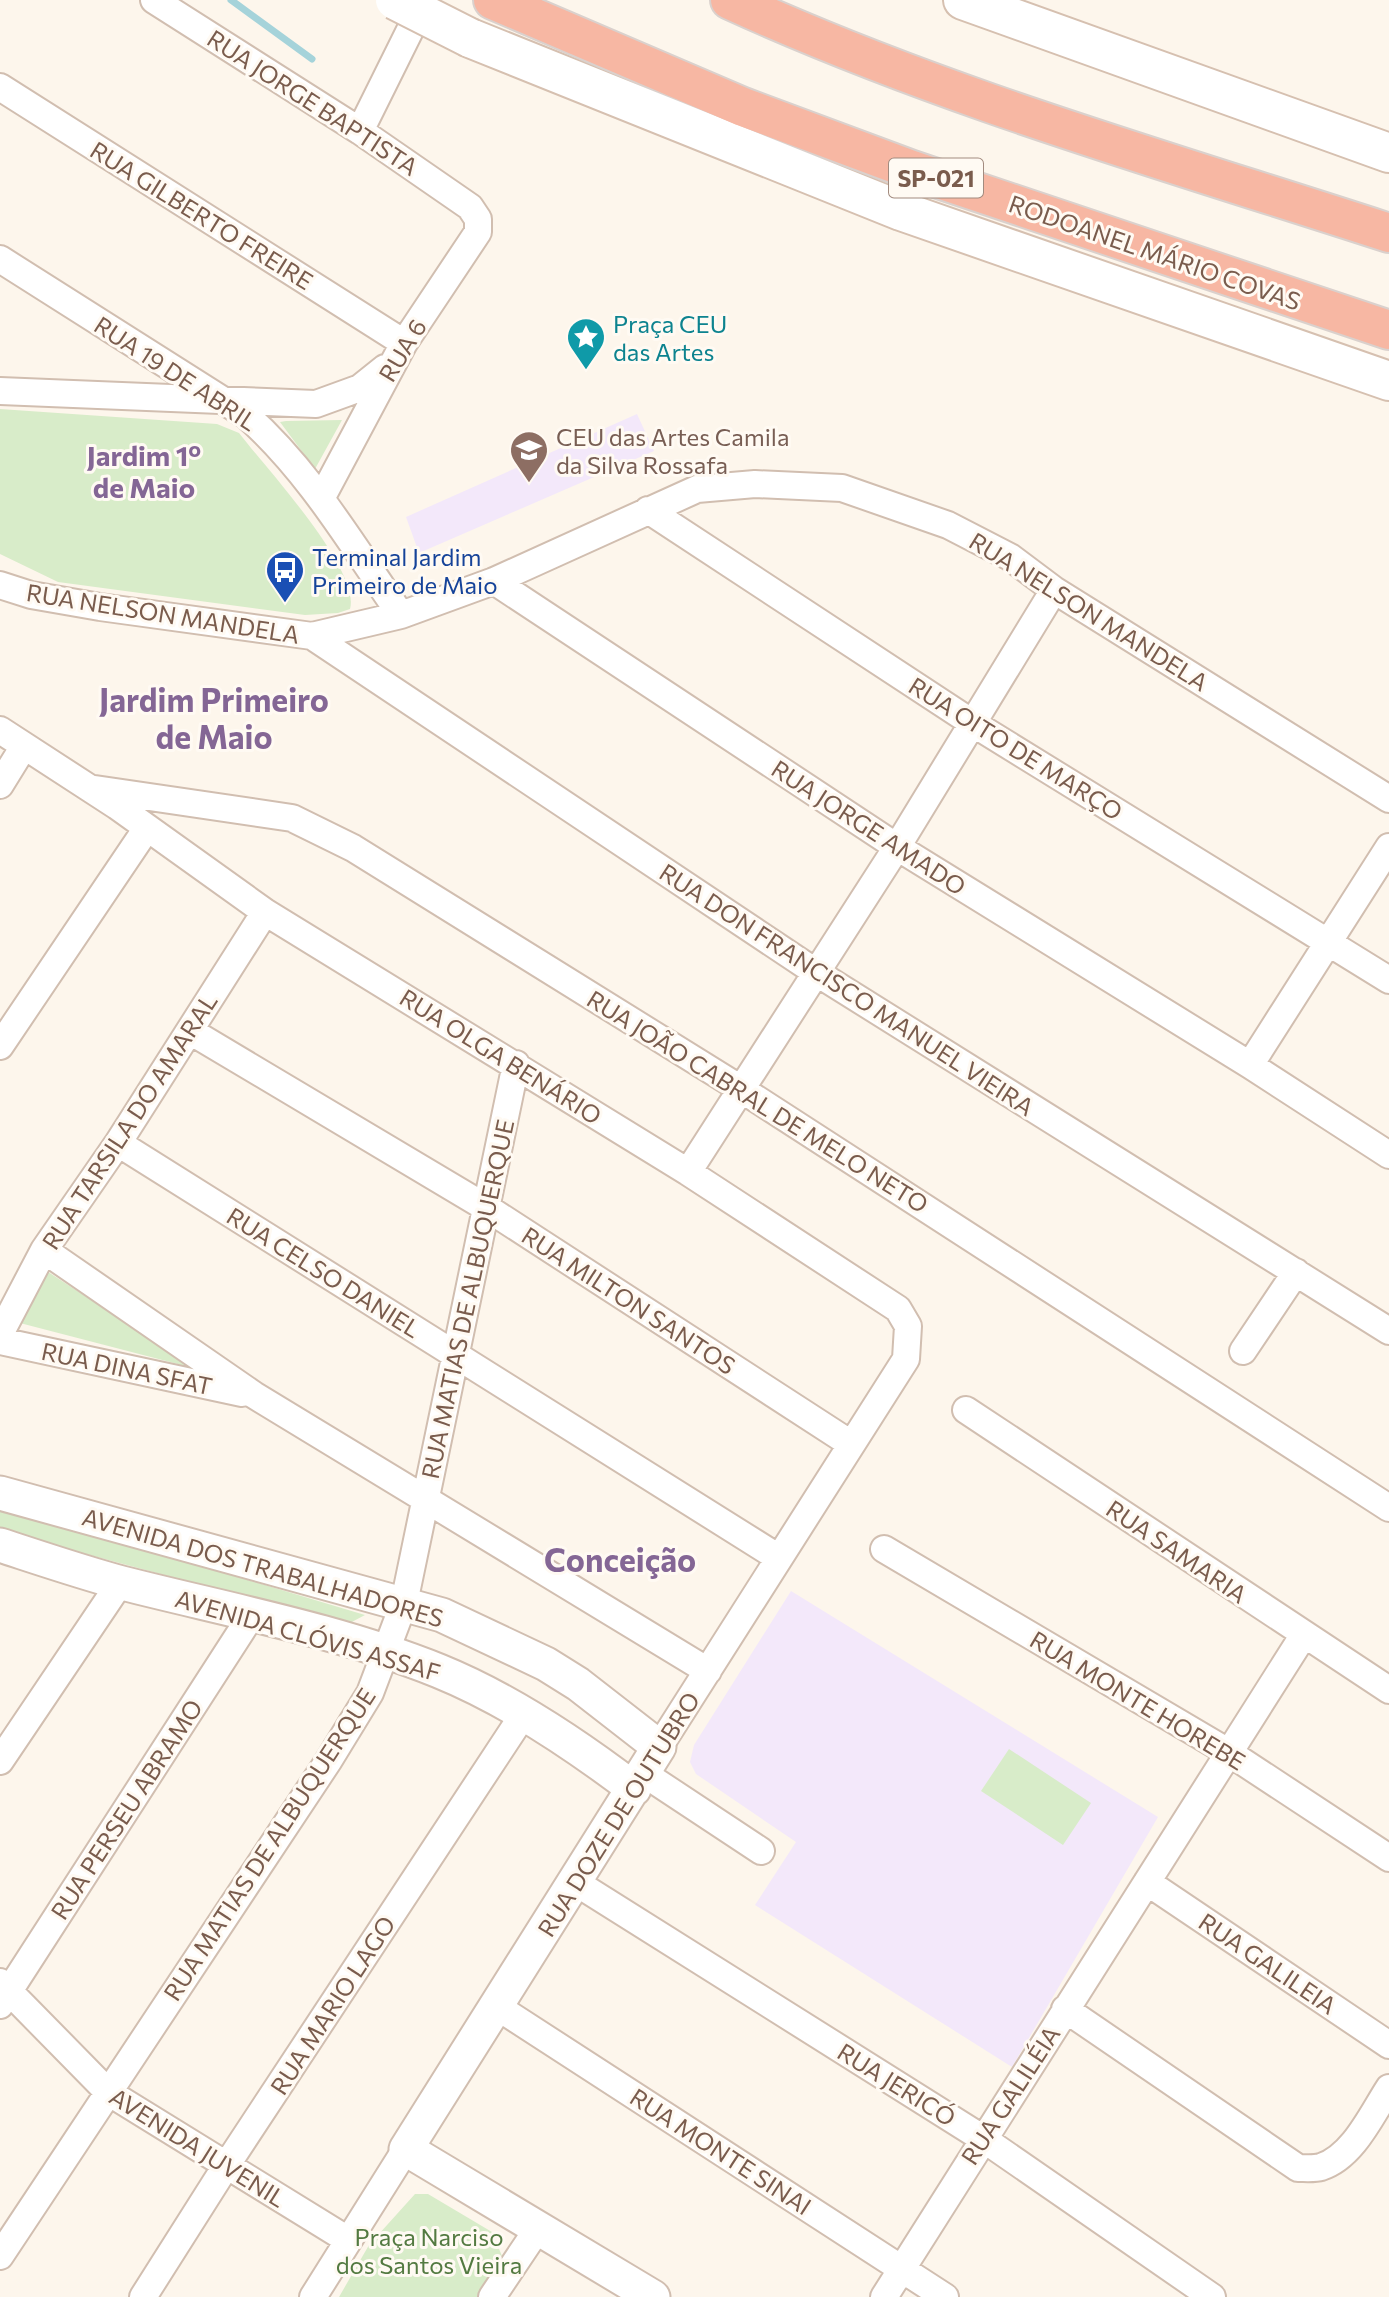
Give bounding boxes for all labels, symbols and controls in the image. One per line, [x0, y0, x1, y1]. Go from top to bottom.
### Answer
street label: RUA JORGE BAPTISTA [202, 23, 424, 181]
street label: RUA GILBERTO FREIRE [85, 135, 319, 295]
road number: SP-021 [889, 158, 983, 197]
street label: RODOANEL MÁRIO COVAS [1005, 188, 1305, 316]
place label: Praça CEU das Artes [613, 309, 727, 366]
street label: RUA 19 DE ABRIL [89, 310, 263, 436]
street label: RUA 6 [372, 313, 432, 387]
place icon: Praça CEU das Artes [565, 316, 607, 371]
place label: CEU das Artes Camila da Silva Rossafa [556, 422, 789, 479]
school or university icon: CEU das Artes Camila da Silva Rossafa [508, 429, 550, 484]
district label: Jardim 1º de Maio [87, 438, 201, 504]
street label: RUA NELSON MANDELA [964, 526, 1214, 696]
place label: Terminal Jardim Primeiro de Maio [312, 542, 498, 599]
bus stop icon: Terminal Jardim Primeiro de Maio [264, 549, 306, 604]
street label: RUA NELSON MANDELA [24, 577, 302, 649]
street label: RUA OITO DE MARÇO [904, 670, 1128, 826]
district label: Jardim Primeiro de Maio [99, 679, 329, 756]
street label: RUA JORGE AMADO [766, 753, 972, 901]
street label: RUA DON FRANCISCO MANUEL VIEIRA [654, 857, 1040, 1121]
street label: RUA OLGA BENÁRIO [395, 982, 607, 1130]
street label: RUA JOÃO CABRAL DE MELO NETO [582, 984, 934, 1218]
street label: RUA TARSILA DO AMARAL [35, 987, 223, 1255]
street label: RUA MATIAS DE ALBUQUERQUE [415, 1117, 519, 1481]
street label: RUA CELSO DANIEL [222, 1201, 426, 1343]
street label: RUA MILTON SANTOS [517, 1220, 741, 1380]
street label: RUA DINA SFAT [39, 1336, 215, 1400]
street label: RUA SAMARIA [1101, 1493, 1253, 1609]
street label: AVENIDA DOS TRABALHADORES [79, 1501, 447, 1633]
district label: Conceição [544, 1539, 696, 1579]
street label: AVENIDA CLÓVIS ASSAF [172, 1583, 444, 1687]
street label: RUA MONTE HOREBE [1025, 1624, 1251, 1776]
street label: RUA MATIAS DE ALBUQUERQUE [157, 1682, 381, 2006]
street label: RUA DOZE DE OUTUBRO [531, 1686, 705, 1942]
street label: RUA PERSEU ABRAMO [44, 1694, 208, 1924]
street label: RUA GALILEIA [1194, 1906, 1342, 2020]
street label: RUA MARIO LAGO [263, 1910, 401, 2100]
street label: RUA GALILÉIA [954, 2020, 1066, 2170]
street label: RUA JERICÓ [833, 2036, 961, 2132]
street label: AVENIDA JUVENIL [105, 2081, 291, 2213]
street label: RUA MONTE SINAI [625, 2082, 817, 2220]
park label: Praça Narciso dos Santos Vieira [336, 2222, 522, 2279]

